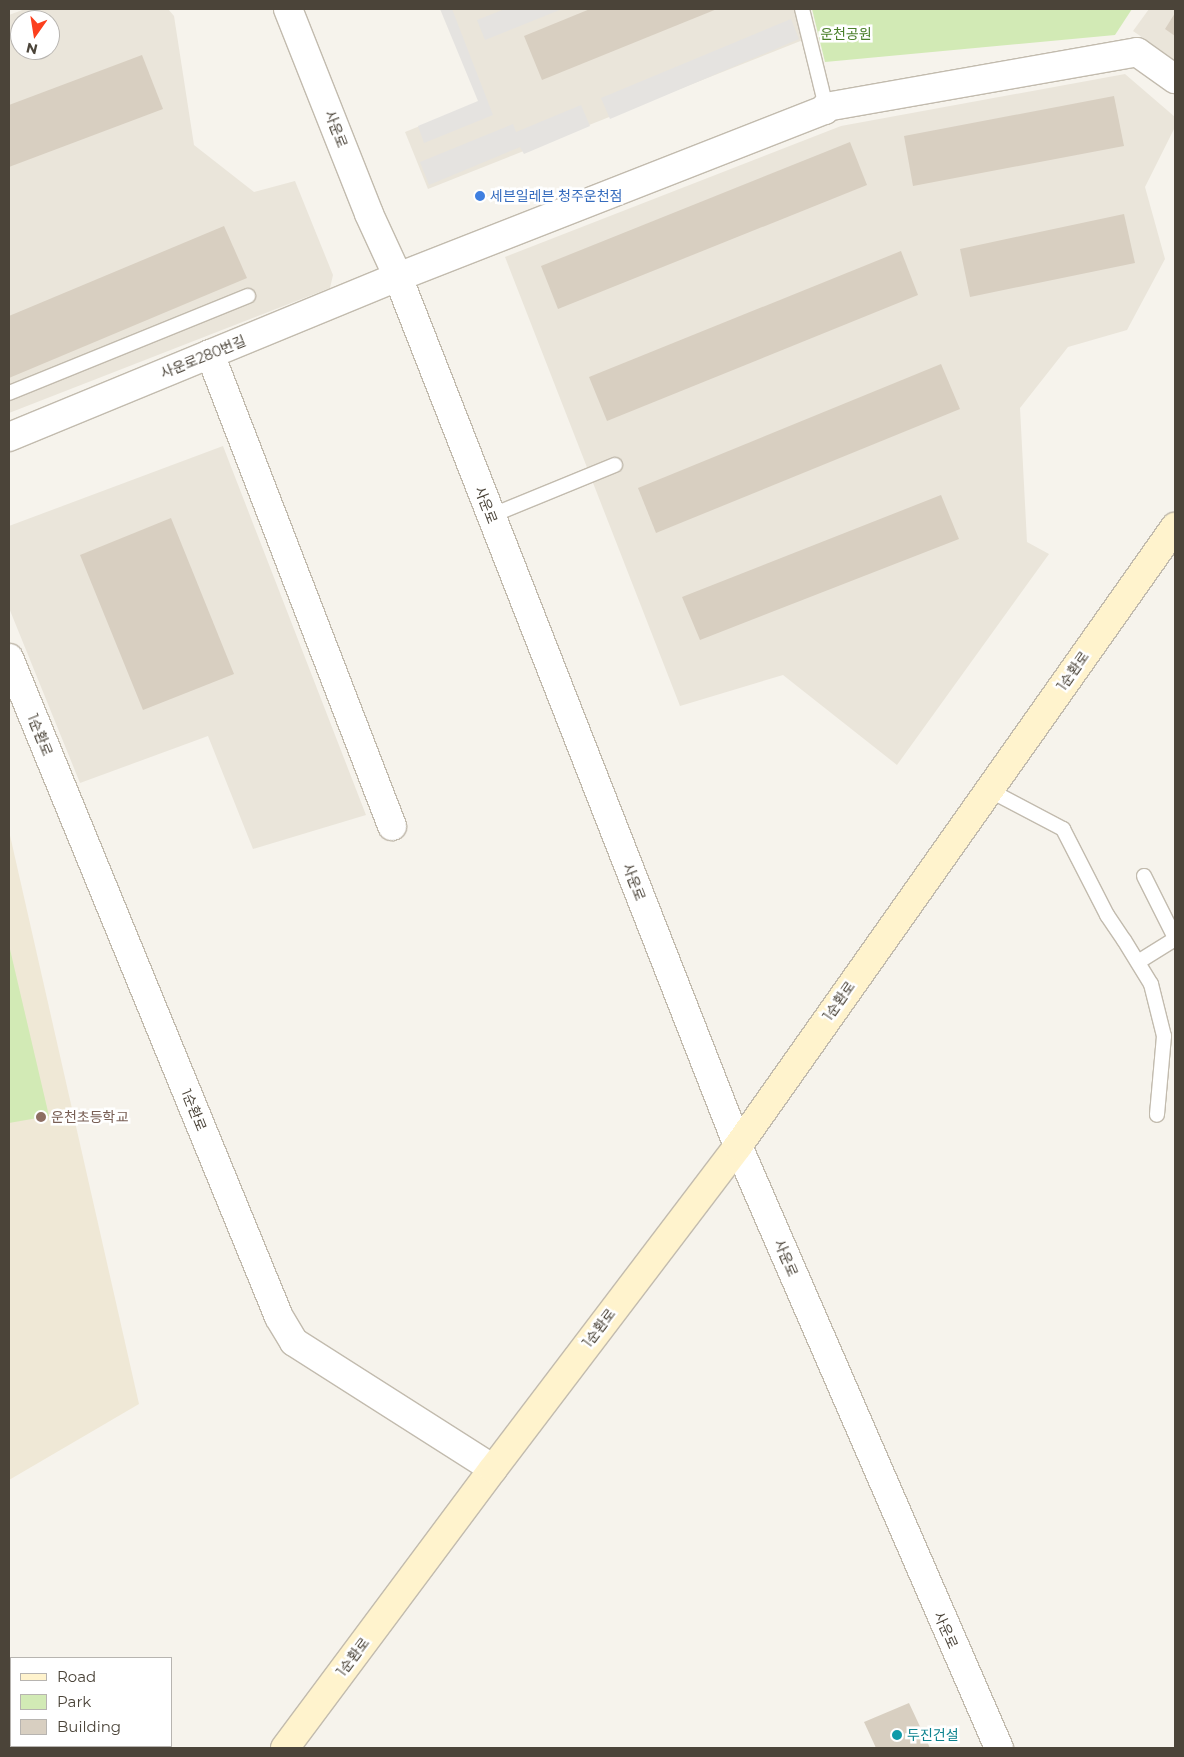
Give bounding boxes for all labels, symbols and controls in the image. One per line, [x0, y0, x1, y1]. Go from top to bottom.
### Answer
north arrow [10, 10, 60, 60]
park label: 운천공원 [820, 26, 872, 42]
text: N [24, 39, 39, 59]
street label: 사운로 [321, 108, 351, 150]
place label: 세븐일레븐 청주운천점 [490, 188, 622, 204]
marker: 세븐일레븐 청주운천점 [474, 190, 486, 202]
street label: 사운로280번길 [158, 332, 248, 382]
street label: 사운로 [471, 484, 501, 526]
street label: 1순환로 [1054, 648, 1092, 694]
street label: 1순환로 [24, 712, 56, 758]
street label: 사운로 [619, 861, 649, 903]
street label: 1순환로 [820, 978, 858, 1024]
street label: 1순환로 [178, 1087, 210, 1133]
place label: 운천초등학교 [51, 1109, 128, 1125]
marker: 운천초등학교 [35, 1111, 47, 1123]
street label: 사운로 [771, 1237, 801, 1279]
street label: 1순환로 [579, 1305, 619, 1351]
street label: 사운로 [930, 1609, 962, 1651]
street label: 1순환로 [333, 1634, 373, 1680]
legend [10, 1657, 172, 1747]
text: Road [57, 1667, 96, 1686]
text: Park [57, 1692, 91, 1711]
text: Building [57, 1717, 121, 1736]
place label: 두진건설 [907, 1727, 959, 1743]
marker: 두진건설 [891, 1729, 903, 1741]

